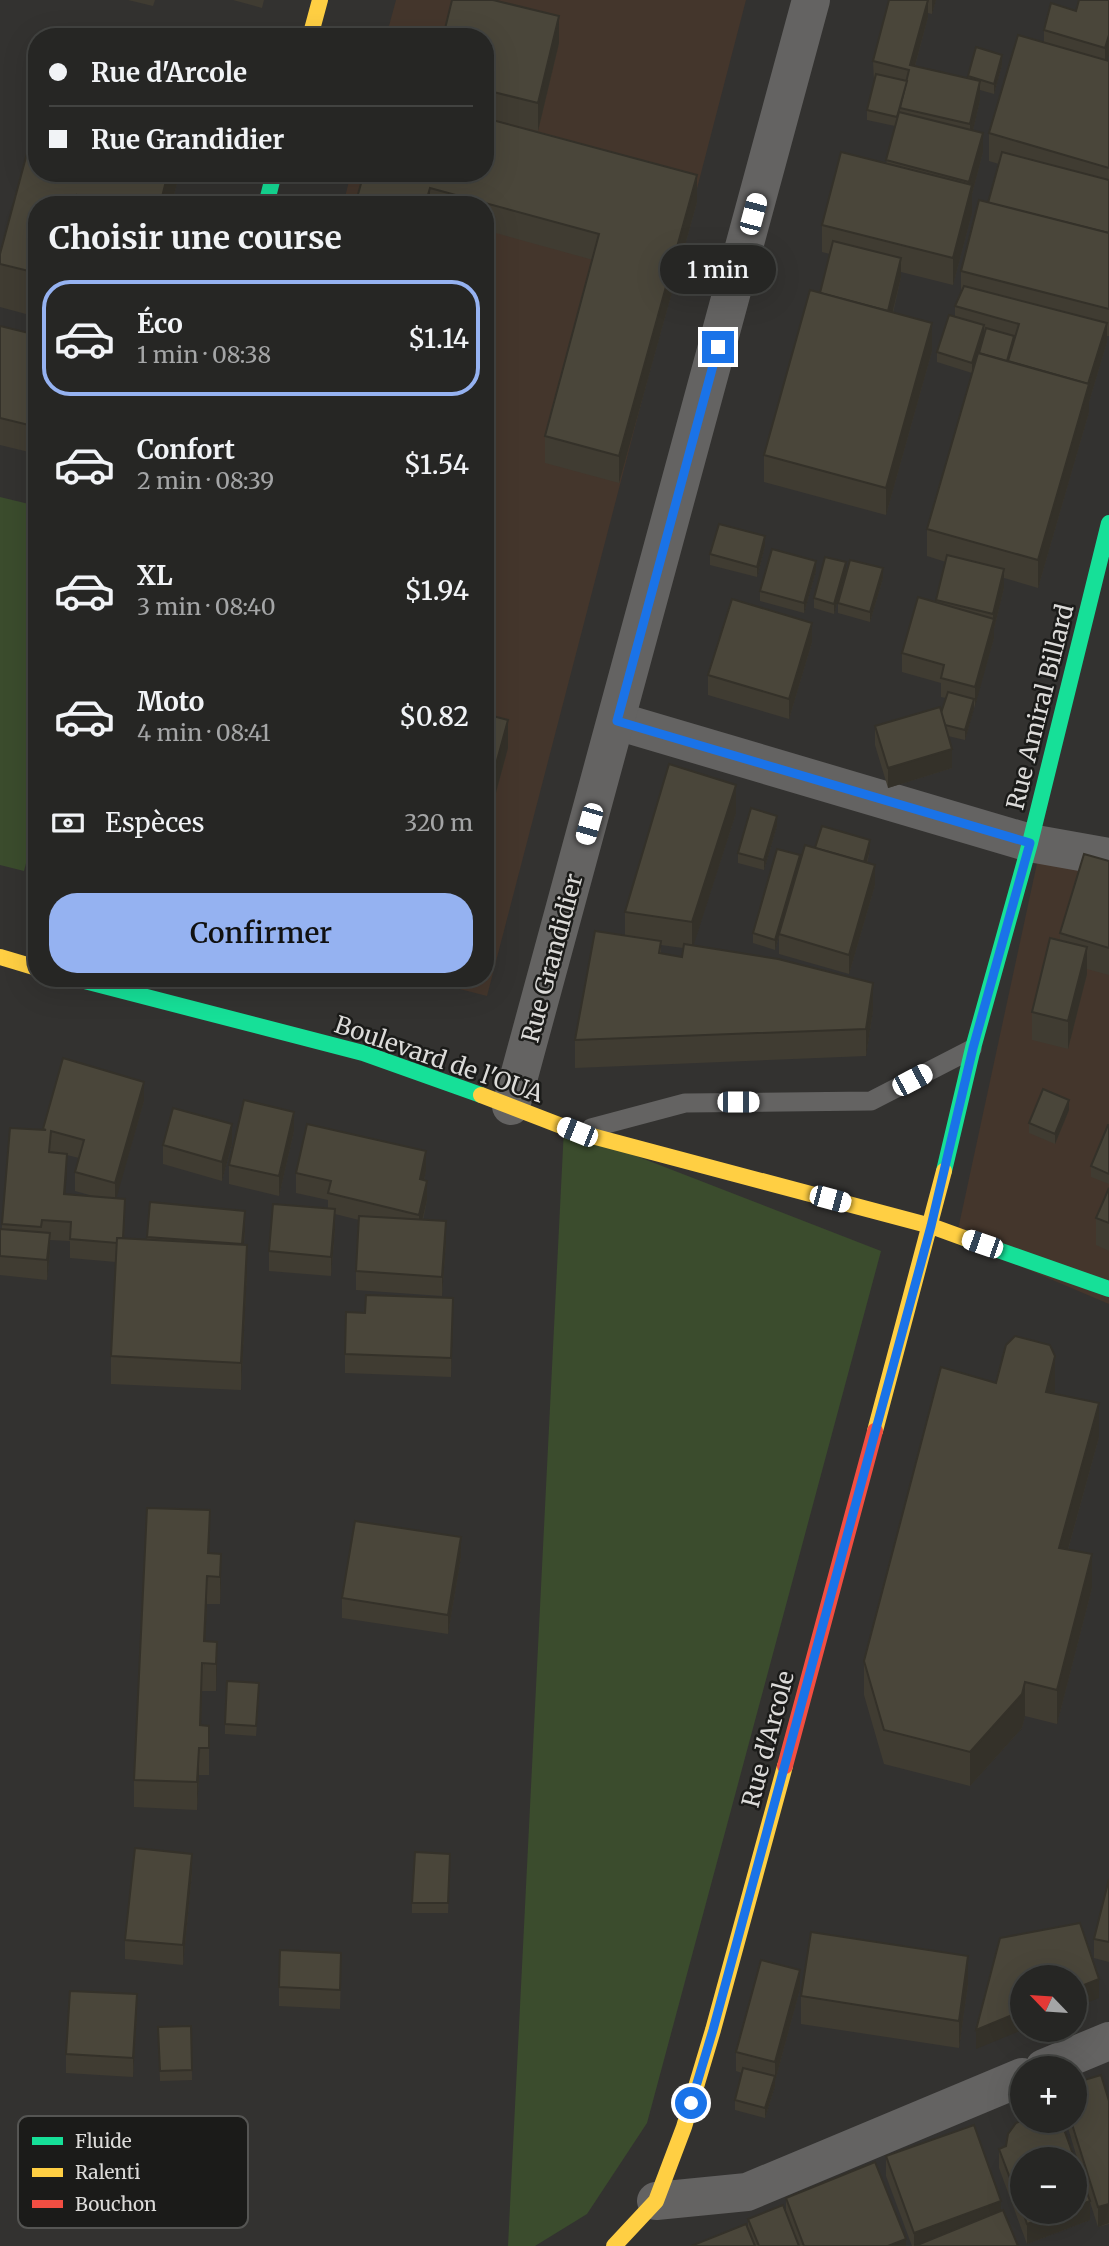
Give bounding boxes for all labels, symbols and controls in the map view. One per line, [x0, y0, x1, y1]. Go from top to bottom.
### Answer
text: Rue d'Arcole [91, 56, 247, 89]
text: Rue Grandidier [91, 123, 284, 156]
car [738, 191, 769, 237]
text: Choisir une course [49, 218, 342, 258]
callout: 1 min [660, 246, 776, 294]
text: 1 min [687, 255, 749, 284]
icon: car [53, 307, 116, 370]
text: Éco [137, 307, 183, 340]
text: $1.14 [408, 322, 469, 355]
route end [702, 331, 734, 363]
text: 1 min · 08:38 [137, 340, 271, 369]
icon: car [53, 433, 116, 496]
text: Confort [137, 433, 235, 466]
text: $1.54 [404, 448, 469, 481]
text: 2 min · 08:39 [137, 466, 274, 495]
icon: car [53, 559, 116, 622]
text: XL [137, 559, 173, 592]
text: $1.94 [405, 574, 469, 607]
text: 3 min · 08:40 [137, 592, 276, 621]
street label: Rue Amiral Billard [999, 601, 1081, 813]
icon: car [53, 685, 116, 748]
text: Moto [137, 685, 204, 718]
text: $0.82 [399, 700, 469, 733]
text: 4 min · 08:41 [137, 718, 271, 747]
car [574, 801, 605, 847]
icon: cash [49, 804, 87, 842]
text: Espèces [105, 806, 205, 839]
text: 320 m [404, 808, 473, 837]
street label: Rue Grandidier [515, 870, 589, 1046]
button: Confirmer [49, 893, 473, 973]
street label: Boulevard de l'OUA [330, 1009, 549, 1110]
car [889, 1061, 936, 1099]
car [718, 1092, 760, 1113]
car [554, 1114, 601, 1150]
car [807, 1183, 854, 1215]
car [959, 1227, 1006, 1261]
street label: Rue d'Arcole [735, 1667, 801, 1811]
north arrow [1010, 1965, 1087, 2042]
map controls [1010, 1965, 1087, 2224]
button: + [1010, 2056, 1087, 2133]
route start [675, 2087, 707, 2119]
legend [18, 2116, 248, 2228]
text: Fluide [75, 2129, 132, 2153]
button: − [1010, 2147, 1087, 2224]
text: Ralenti [75, 2160, 140, 2184]
text: Bouchon [75, 2192, 157, 2216]

